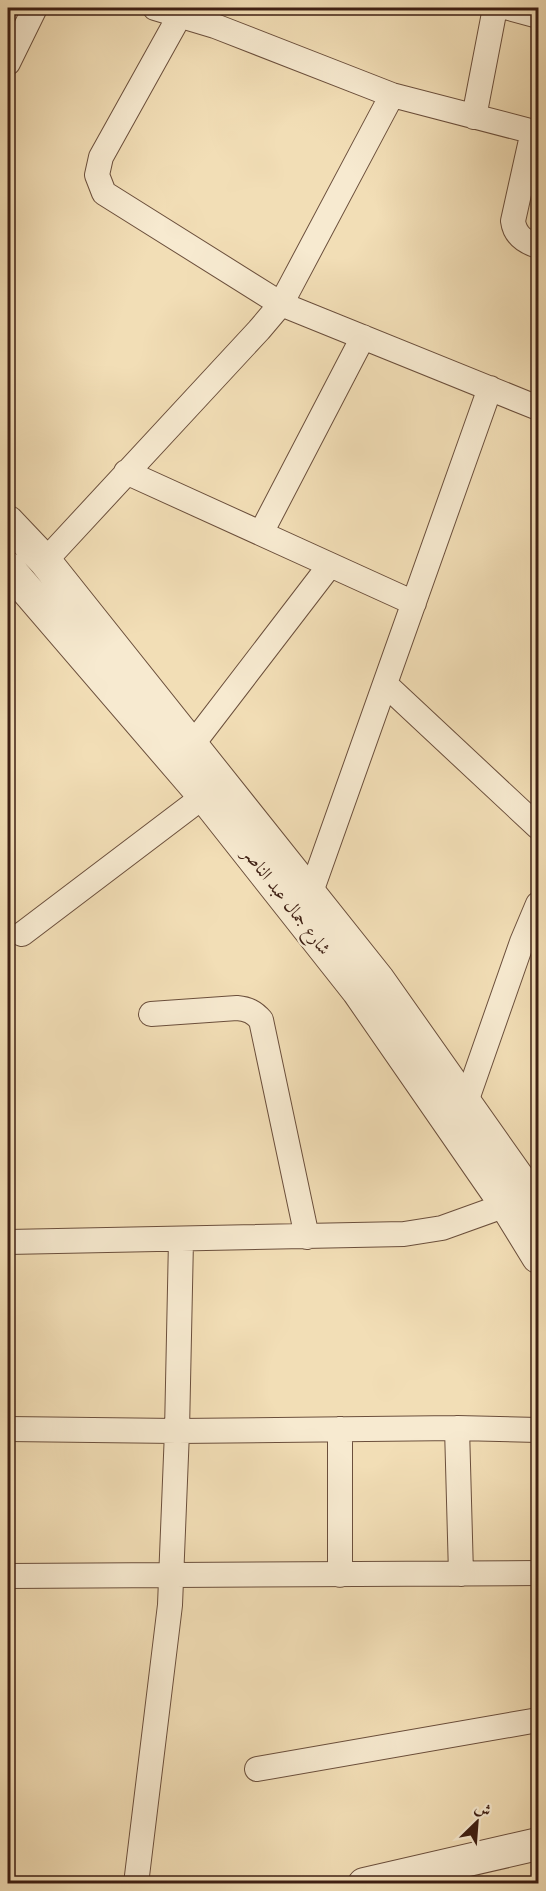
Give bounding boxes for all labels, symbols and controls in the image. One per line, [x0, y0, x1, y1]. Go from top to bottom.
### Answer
street label: شارع جمال عبد الناصر [234, 841, 336, 962]
north arrow [447, 1792, 507, 1852]
text: ش [472, 1796, 495, 1821]

